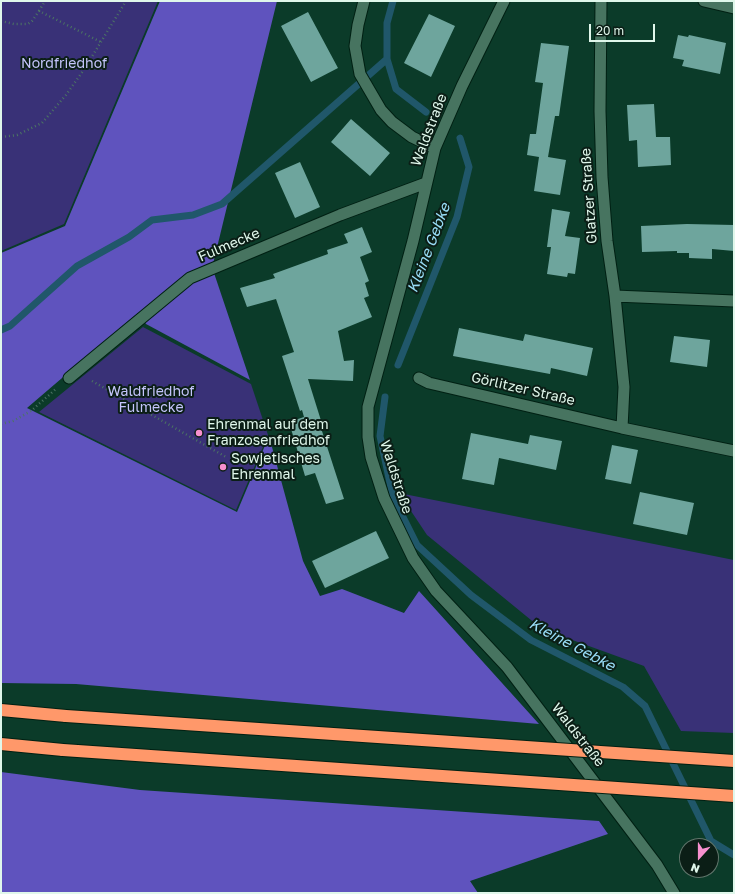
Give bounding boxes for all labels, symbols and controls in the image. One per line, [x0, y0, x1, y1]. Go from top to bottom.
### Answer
scale bar [591, 16, 657, 42]
text: 20 m [596, 23, 624, 38]
park label: Nordfriedhof [21, 56, 107, 72]
street label: Waldstraße [407, 91, 451, 169]
street label: Glatzer Straße [577, 148, 601, 244]
water label: Kleine Gebke [404, 201, 454, 295]
street label: Fulmecke [196, 225, 262, 265]
street label: Görlitzer Straße [470, 369, 576, 409]
park label: Waldfriedhof Fulmecke [108, 384, 194, 416]
place label: Ehrenmal auf dem Franzosenfriedhof [207, 417, 330, 450]
marker: Ehrenmal auf dem Franzosenfriedhof [194, 428, 204, 438]
street label: Waldstraße [376, 438, 416, 516]
place label: Sowjetisches Ehrenmal [231, 451, 320, 484]
marker: Sowjetisches Ehrenmal [218, 462, 228, 472]
water label: Kleine Gebke [526, 615, 618, 675]
street label: Waldstraße [548, 700, 608, 770]
north arrow [679, 838, 719, 878]
text: N [689, 861, 701, 876]

